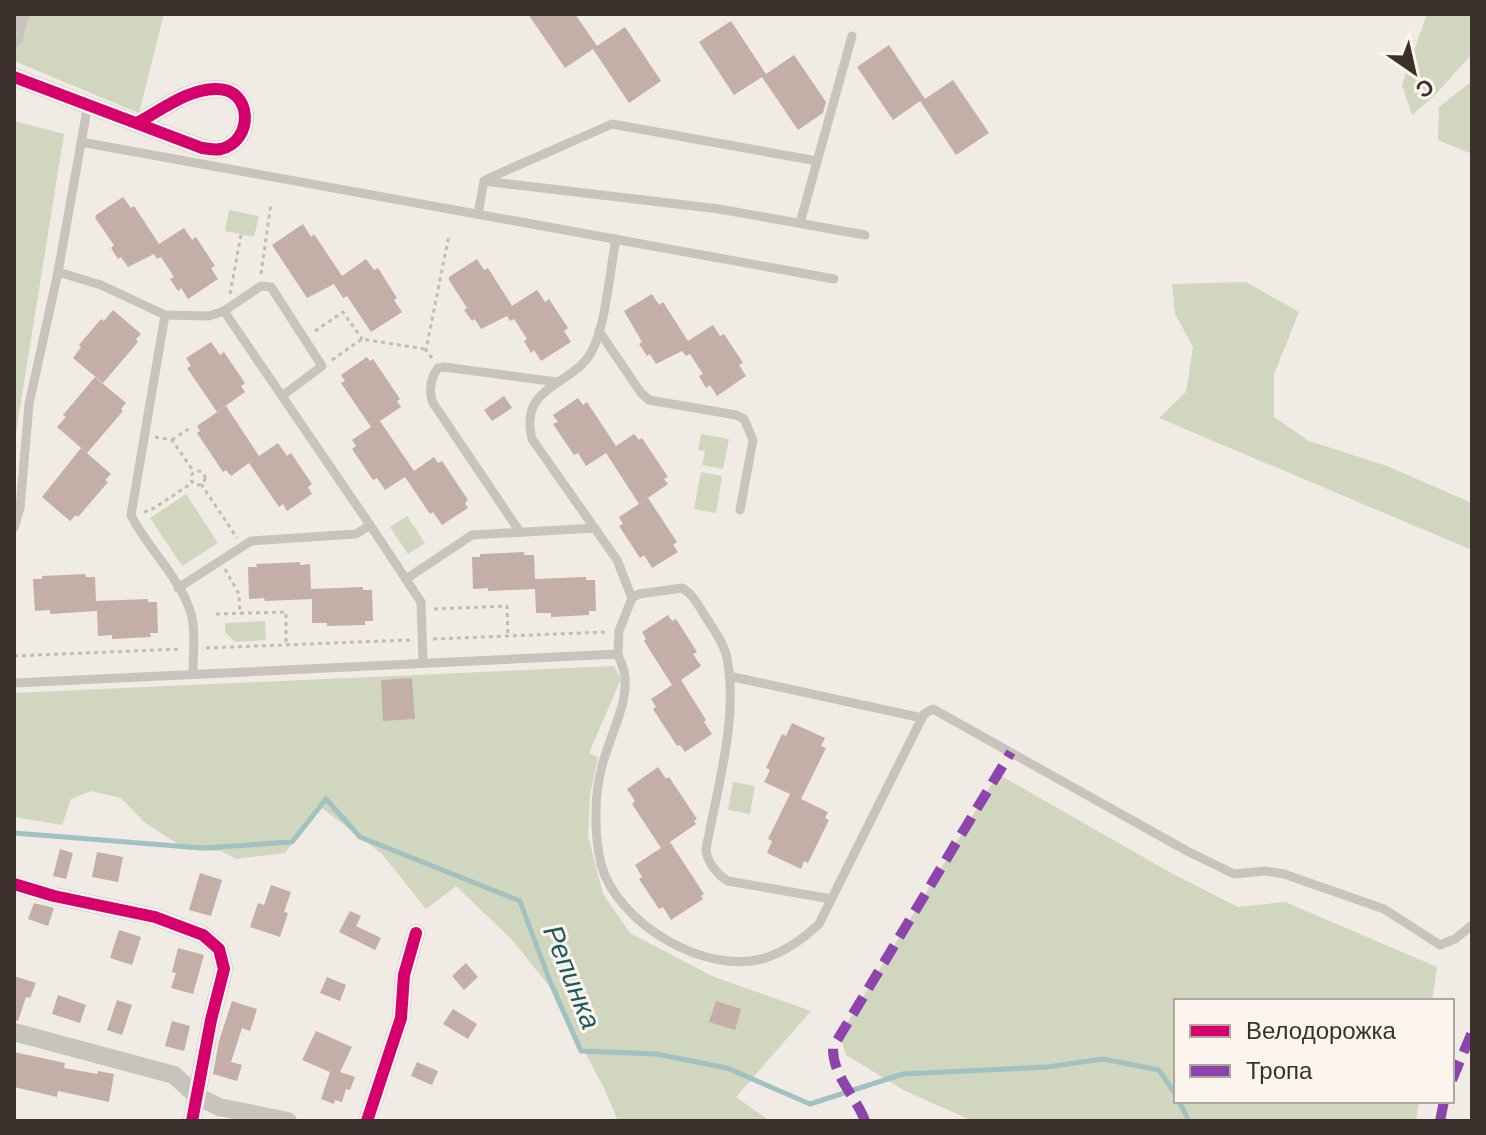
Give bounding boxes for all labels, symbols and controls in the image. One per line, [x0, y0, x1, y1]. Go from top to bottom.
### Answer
north arrow [1374, 32, 1454, 112]
text: С [1410, 72, 1440, 105]
water label: Репинка [534, 919, 610, 1035]
legend [1174, 999, 1454, 1103]
text: Велодорожка [1246, 1015, 1397, 1046]
text: Тропа [1246, 1055, 1313, 1086]

